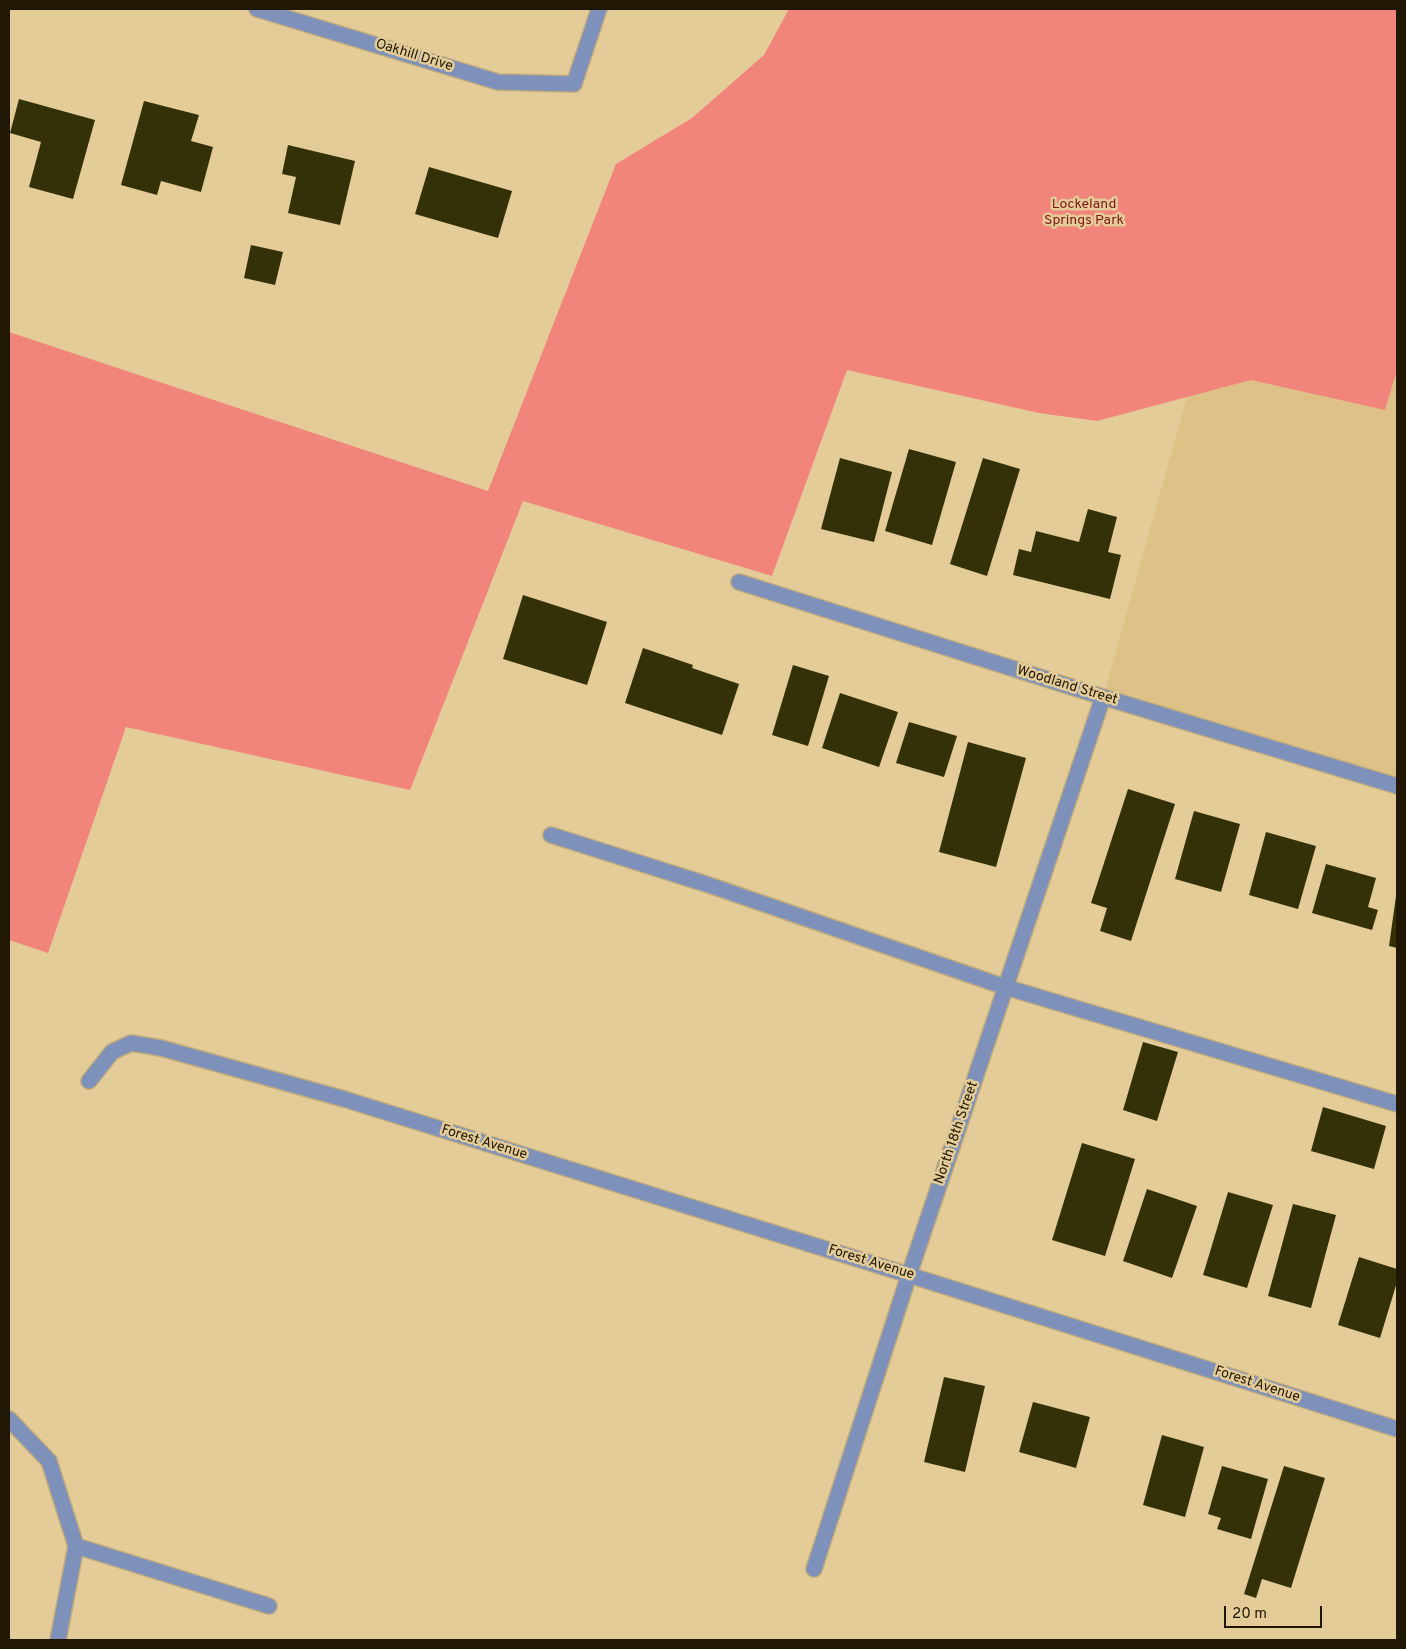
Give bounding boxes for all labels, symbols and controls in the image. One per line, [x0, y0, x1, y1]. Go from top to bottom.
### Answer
street label: Oakhill Drive [373, 36, 455, 76]
park label: Lockeland Springs Park [1044, 197, 1124, 230]
street label: Woodland Street [1015, 663, 1119, 709]
street label: North 18th Street [932, 1079, 982, 1187]
street label: Forest Avenue [439, 1122, 529, 1164]
street label: Forest Avenue [826, 1242, 916, 1284]
street label: Forest Avenue [1212, 1363, 1302, 1407]
scale bar [1226, 1596, 1324, 1628]
text: 20 m [1232, 1605, 1267, 1624]

